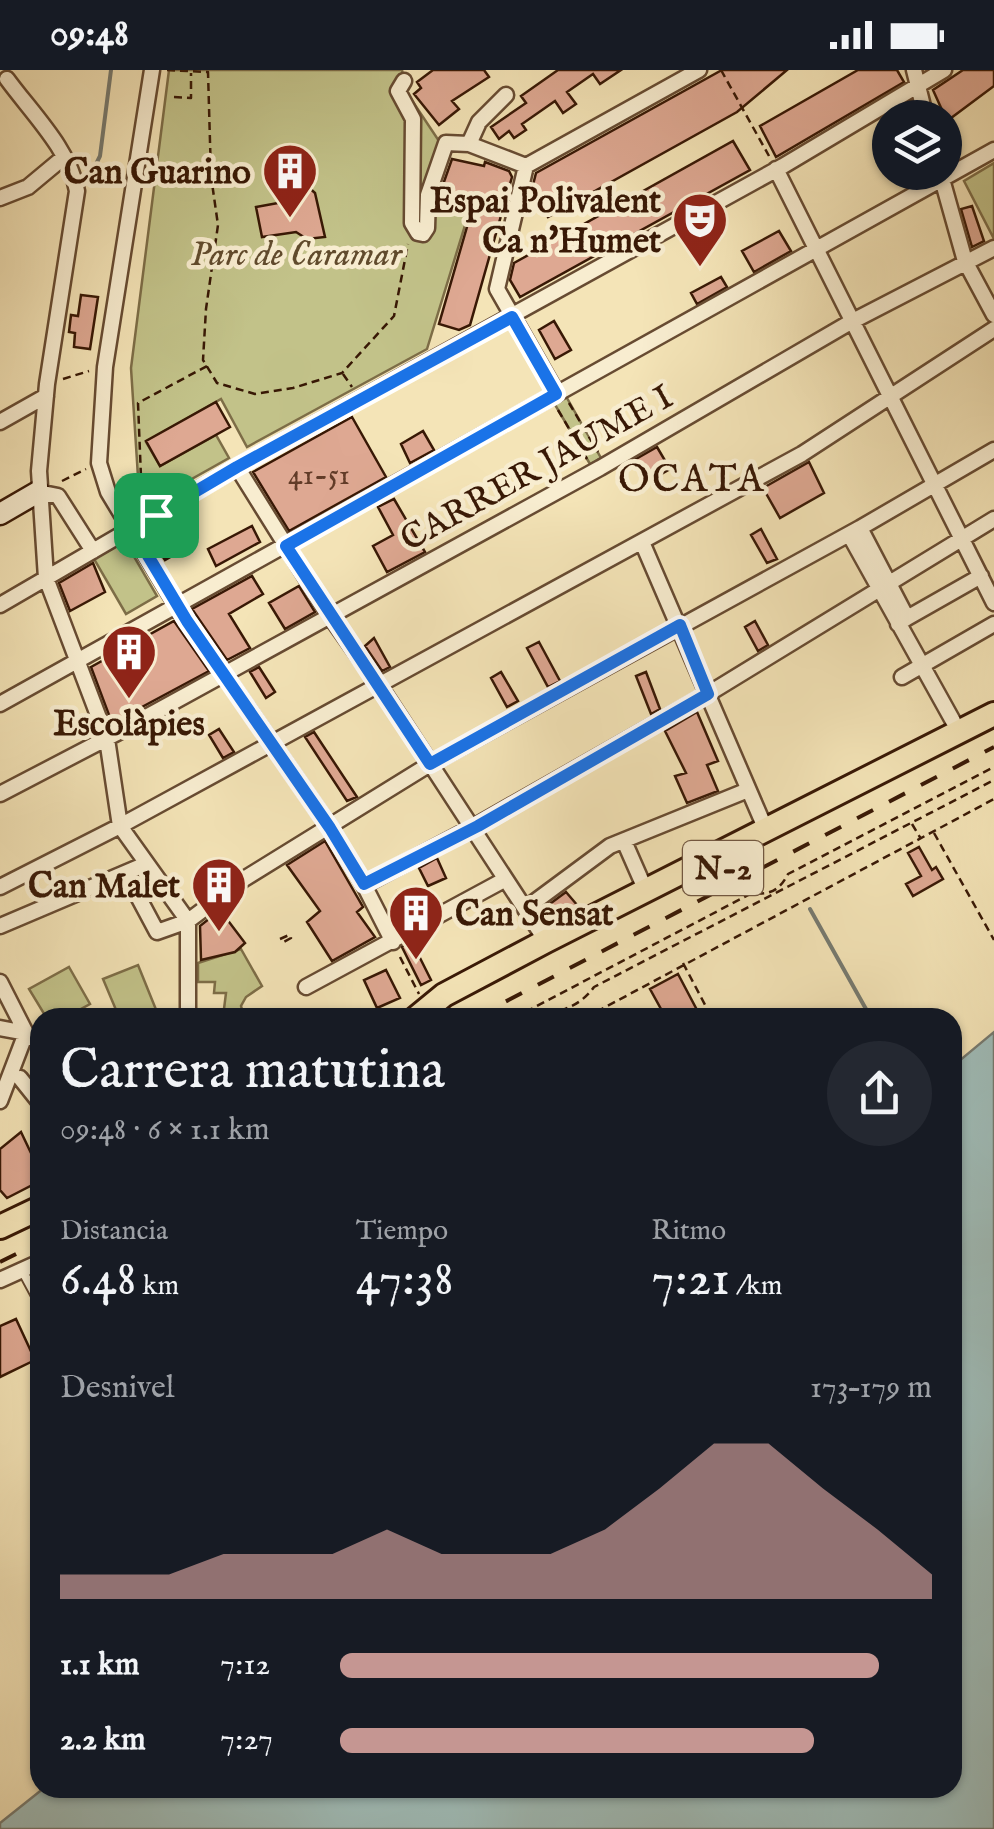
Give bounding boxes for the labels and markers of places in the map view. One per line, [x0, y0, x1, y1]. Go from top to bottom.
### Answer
building icon: Can Guarino [260, 141, 320, 220]
place label: Can Guarino [64, 151, 251, 196]
place label: Espai Polivalent Ca n'Humet [430, 180, 661, 265]
theatre icon: Espai Polivalent Ca n'Humet [670, 190, 730, 269]
pin [114, 473, 199, 558]
building icon: Escolàpies [99, 622, 159, 701]
place label: Escolàpies [53, 703, 205, 748]
building icon: Can Malet [189, 855, 249, 934]
place label: Can Malet [28, 865, 180, 910]
building icon: Can Sensat [386, 883, 446, 962]
place label: Can Sensat [455, 893, 614, 938]

